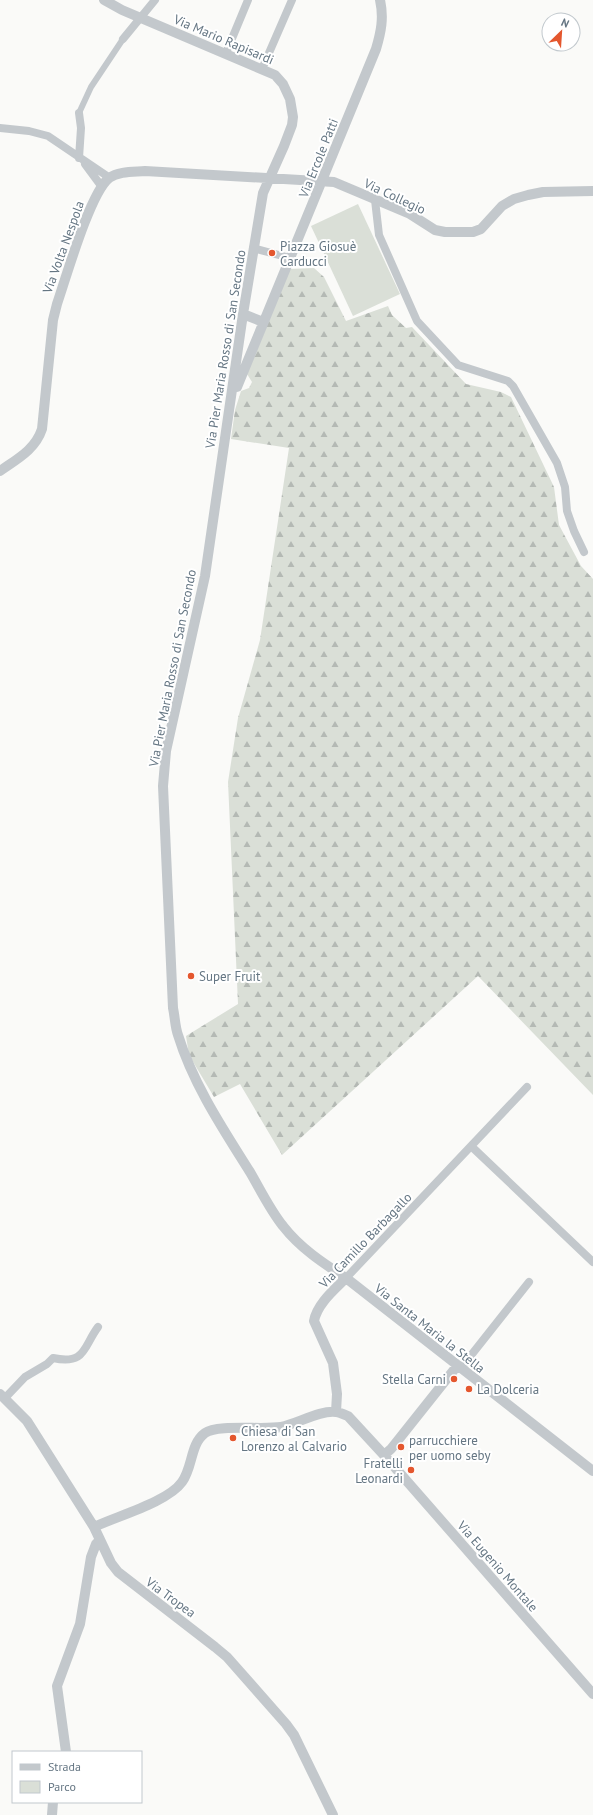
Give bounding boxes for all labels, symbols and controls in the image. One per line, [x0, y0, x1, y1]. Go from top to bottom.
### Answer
street label: Via Mario Rapisardi [170, 10, 276, 68]
north arrow [541, 12, 581, 52]
text: N [559, 15, 571, 31]
street label: Via Ercole Patti [294, 116, 342, 201]
street label: Via Collegio [360, 174, 428, 218]
street label: Via Volta Nespola [39, 199, 88, 297]
place label: Piazza Giosuè Carducci [280, 238, 356, 270]
marker: Piazza Giosuè Carducci [267, 248, 277, 258]
street label: Via Pier Maria Rosso di San Secondo [201, 249, 250, 451]
street label: Via Pier Maria Rosso di San Secondo [145, 568, 200, 769]
place label: Super Fruit [199, 968, 261, 985]
marker: Super Fruit [186, 971, 196, 981]
street label: Via Camillo Barbagallo [315, 1189, 415, 1292]
street label: Via Santa Maria la Stella [370, 1279, 488, 1377]
place label: Stella Carni [382, 1371, 446, 1388]
marker: Stella Carni [449, 1374, 459, 1384]
place label: La Dolceria [477, 1381, 539, 1398]
marker: La Dolceria [464, 1384, 474, 1394]
place label: Chiesa di San Lorenzo al Calvario [241, 1423, 347, 1455]
place label: parrucchiere per uomo seby [409, 1432, 491, 1464]
marker: Chiesa di San Lorenzo al Calvario [228, 1433, 238, 1443]
marker: parrucchiere per uomo seby [396, 1442, 406, 1452]
place label: Fratelli Leonardi [355, 1455, 403, 1487]
marker: Fratelli Leonardi [406, 1465, 416, 1475]
street label: Via Eugenio Montale [453, 1517, 542, 1615]
street label: Via Tropea [142, 1573, 199, 1621]
legend [12, 1751, 142, 1803]
text: Strada [48, 1759, 81, 1774]
text: Parco [48, 1779, 76, 1794]

